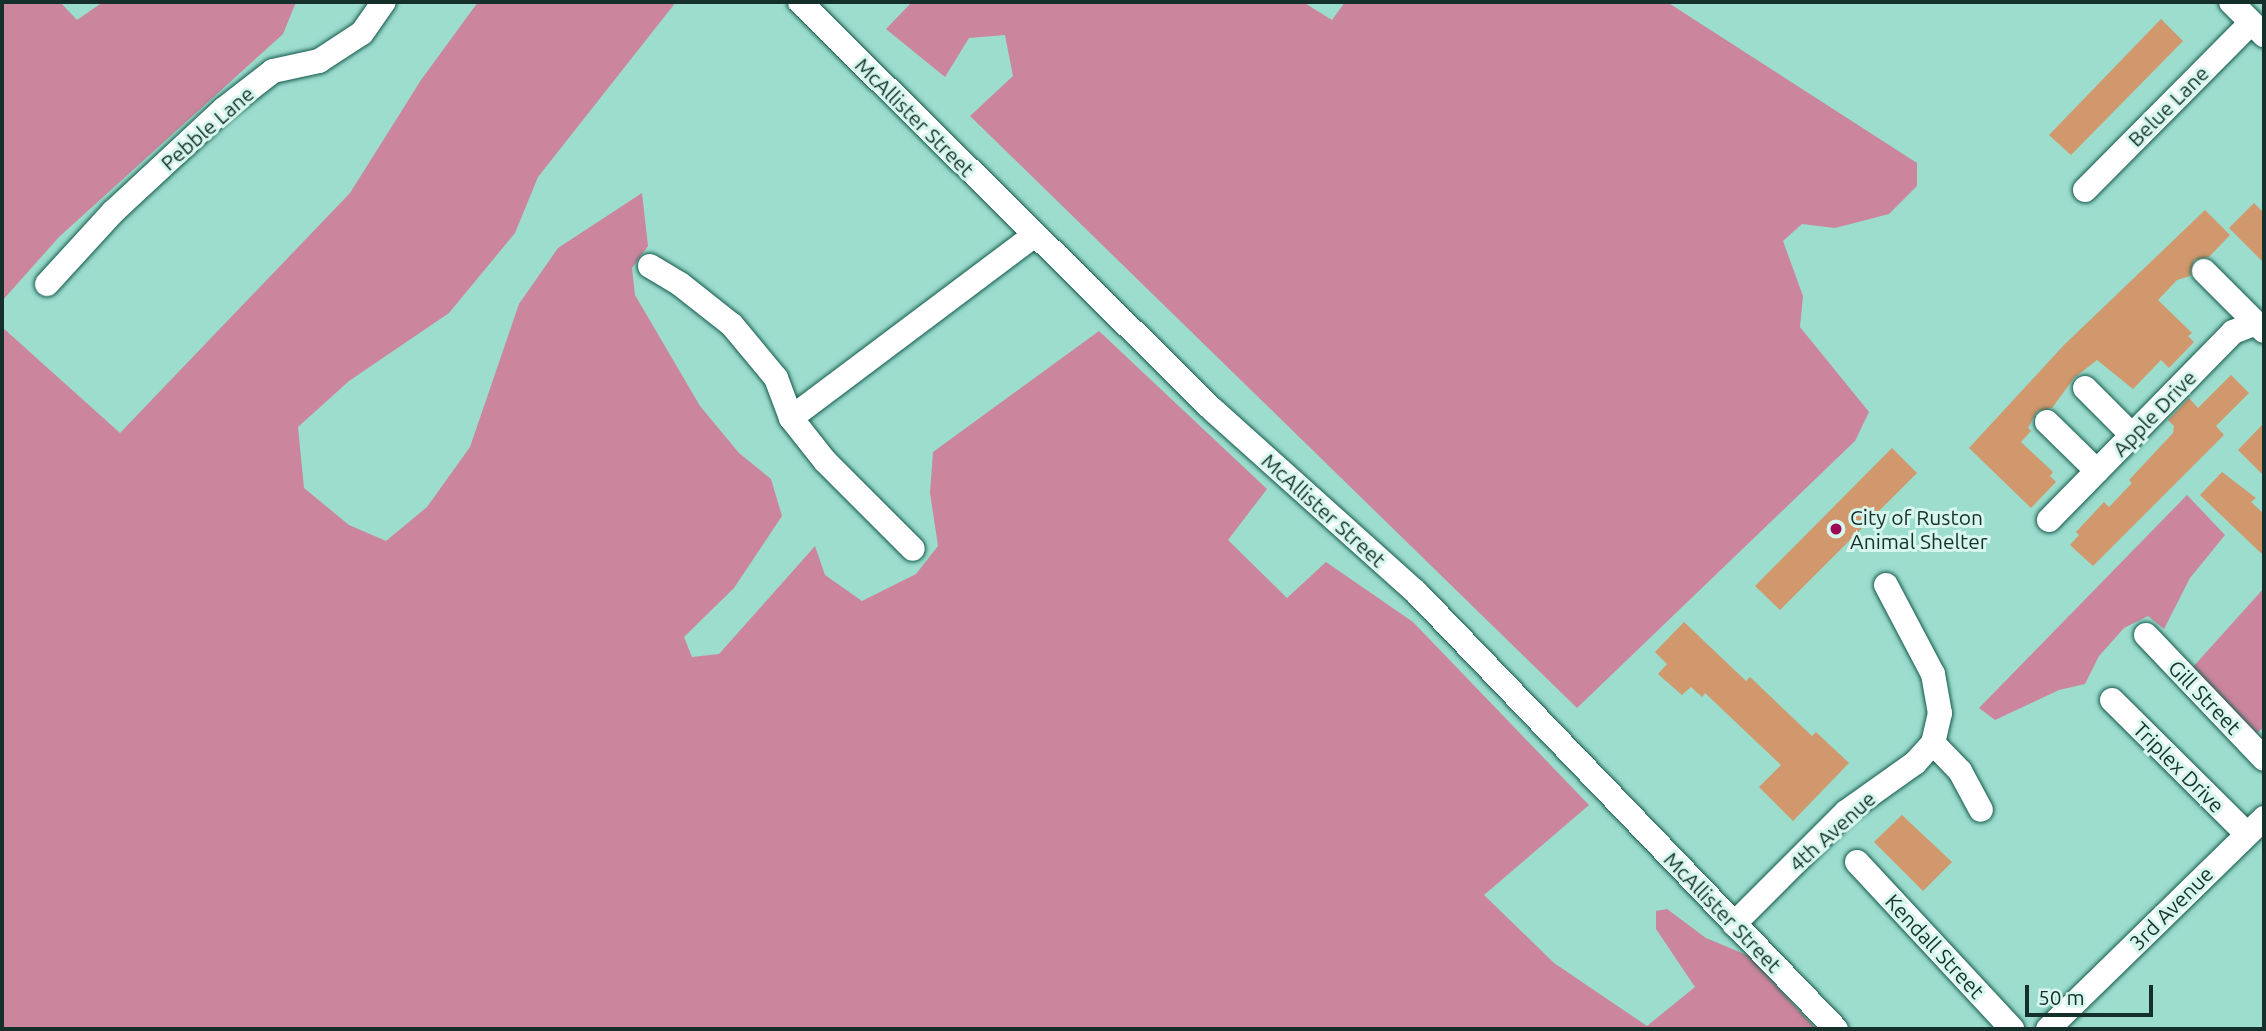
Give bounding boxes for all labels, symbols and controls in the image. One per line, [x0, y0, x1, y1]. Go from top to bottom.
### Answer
street label: McAllister Street [850, 52, 980, 182]
street label: Belue Lane [2122, 60, 2214, 152]
street label: Pebble Lane [155, 81, 259, 175]
street label: Apple Drive [2107, 365, 2201, 461]
street label: McAllister Street [1257, 448, 1391, 572]
place label: City of Ruston Animal Shelter [1850, 504, 1988, 554]
marker: City of Ruston Animal Shelter [1828, 521, 1844, 537]
street label: Gill Street [2163, 655, 2247, 739]
street label: Triplex Drive [2128, 716, 2230, 818]
street label: 4th Avenue [1784, 786, 1880, 876]
street label: McAllister Street [1659, 846, 1787, 978]
street label: 3rd Avenue [2124, 861, 2218, 955]
street label: Kendall Street [1880, 889, 1990, 1003]
scale bar [2028, 972, 2156, 1016]
text: 50 m [2038, 985, 2085, 1009]

